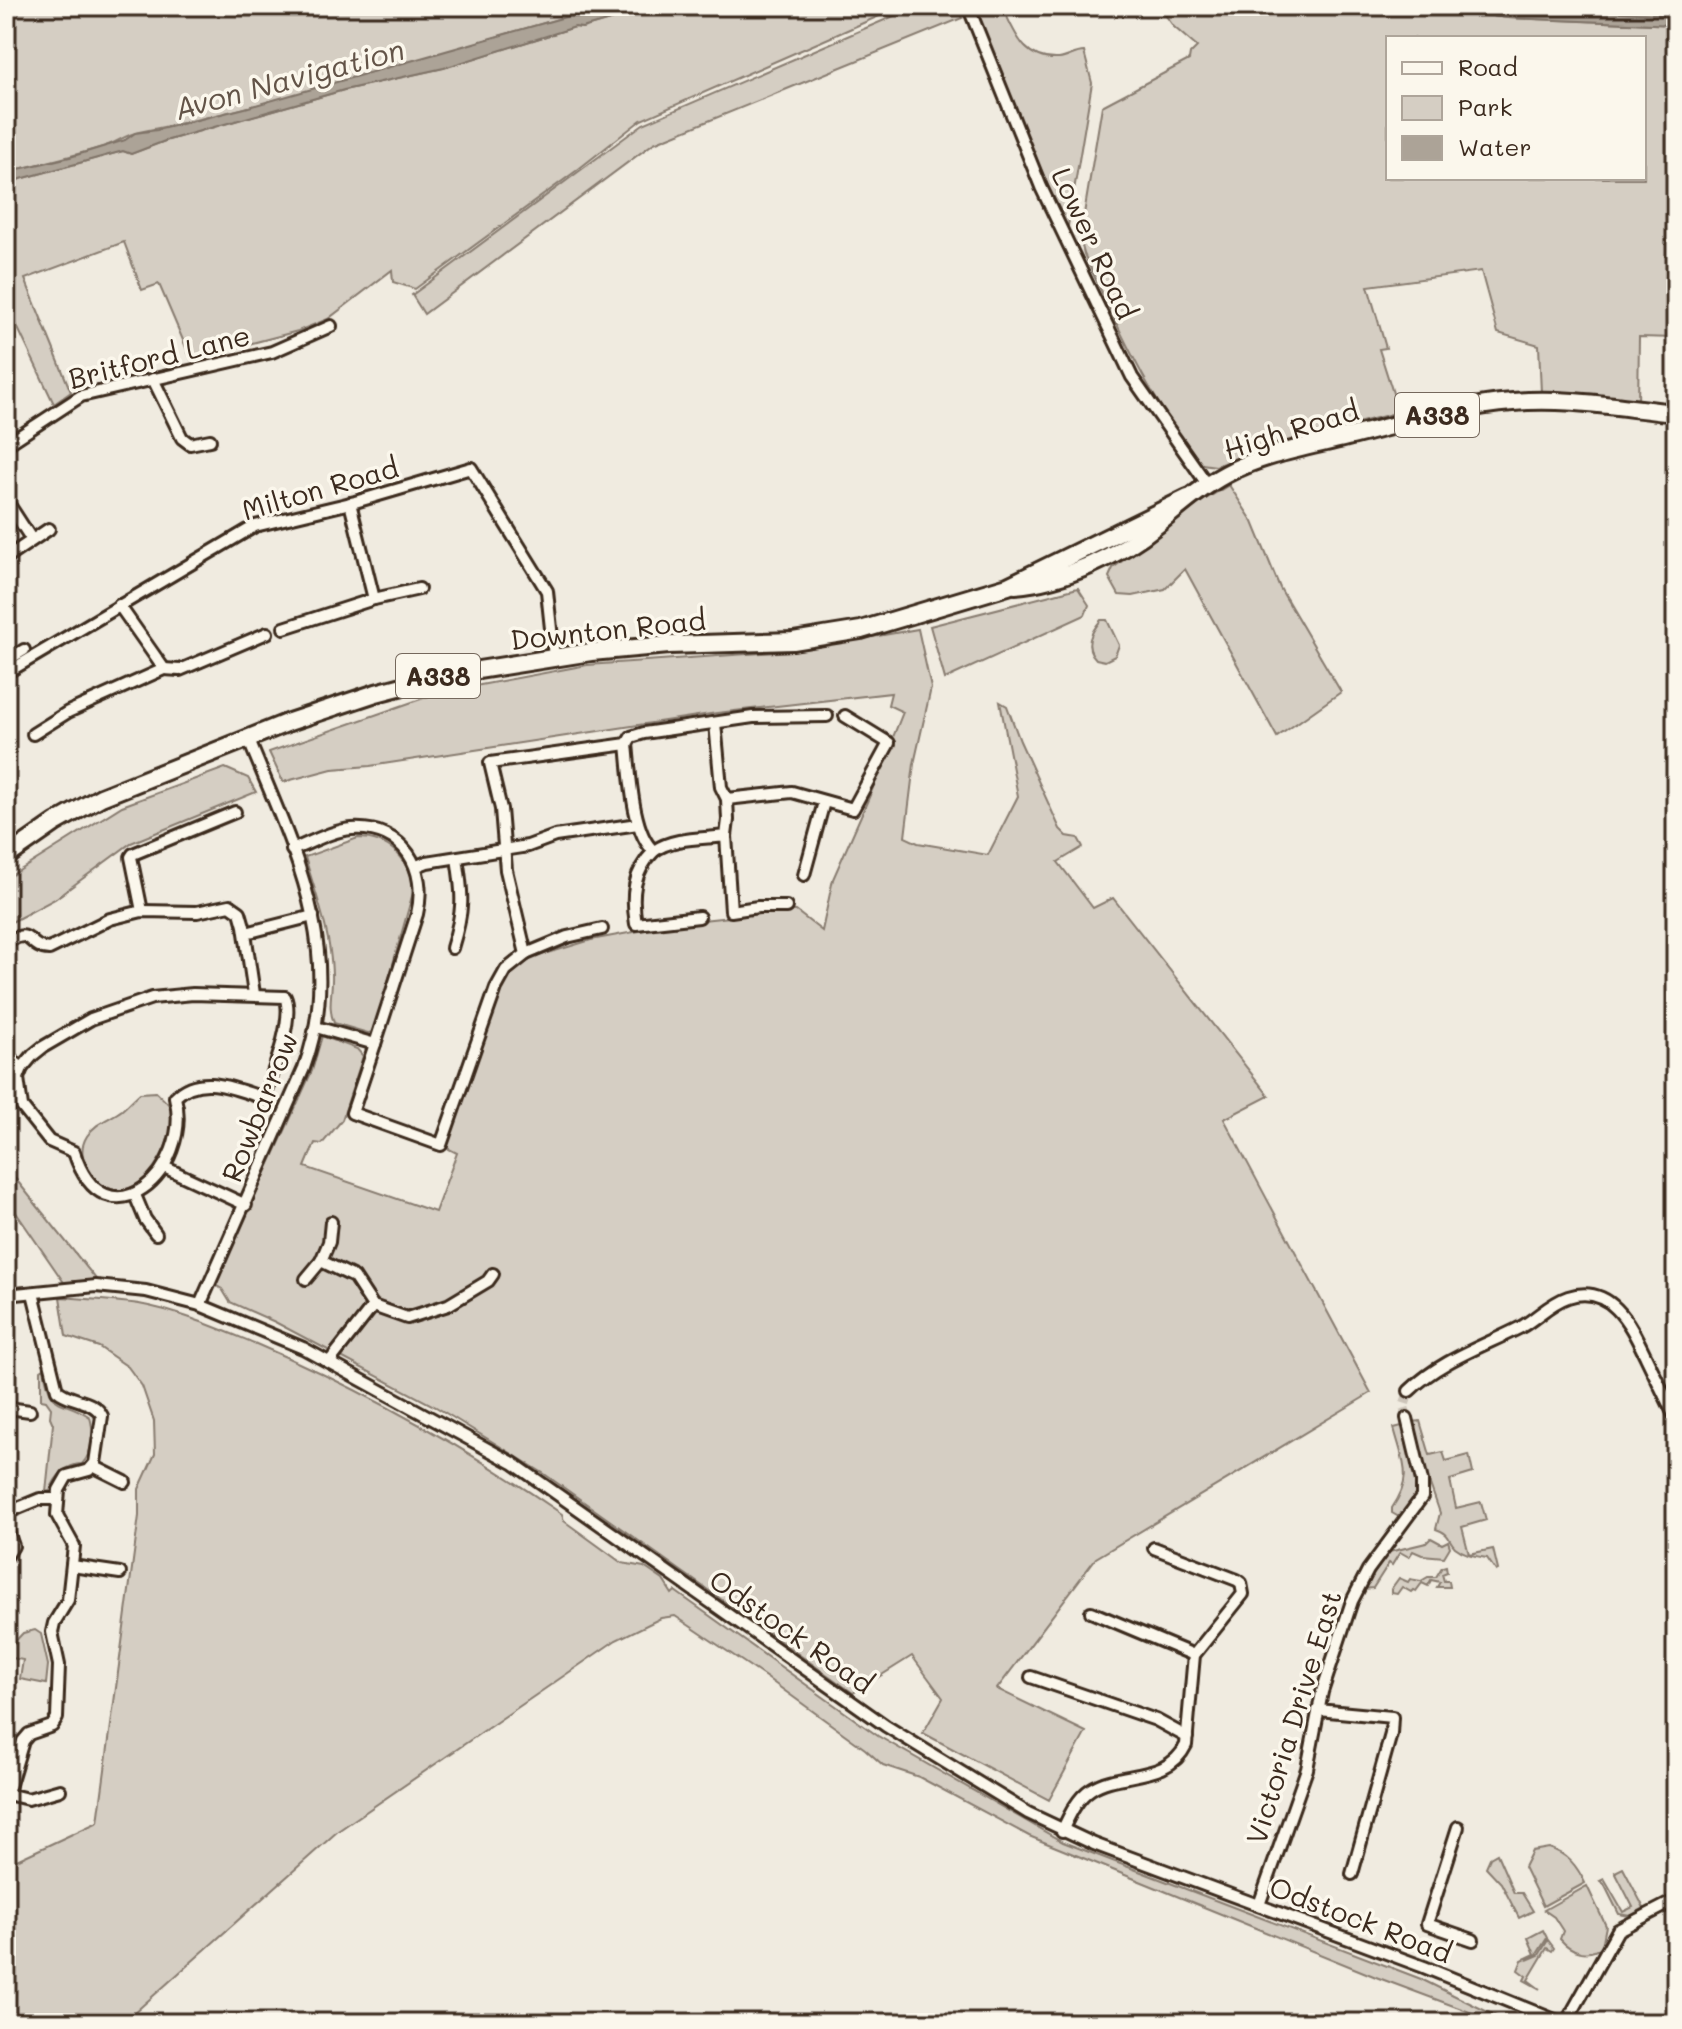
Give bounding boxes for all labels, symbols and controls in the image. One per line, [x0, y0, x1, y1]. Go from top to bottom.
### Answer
water label: Avon Navigation [170, 28, 408, 128]
legend [1386, 36, 1646, 180]
text: Road [1458, 51, 1518, 82]
text: Park [1458, 91, 1512, 122]
text: Water [1458, 131, 1532, 162]
street label: Lower Road [1044, 161, 1146, 325]
street label: Britford Lane [65, 316, 253, 396]
street label: High Road [1219, 391, 1363, 467]
road number: A338 [1395, 393, 1479, 437]
street label: Milton Road [238, 448, 402, 528]
street label: Downton Road [509, 601, 707, 657]
road number: A338 [396, 654, 480, 698]
street label: Rowbarrow [213, 1027, 305, 1187]
street label: Odstock Road [703, 1561, 881, 1701]
street label: Victoria Drive East [1237, 1586, 1349, 1848]
street label: Odstock Road [1265, 1868, 1457, 1970]

